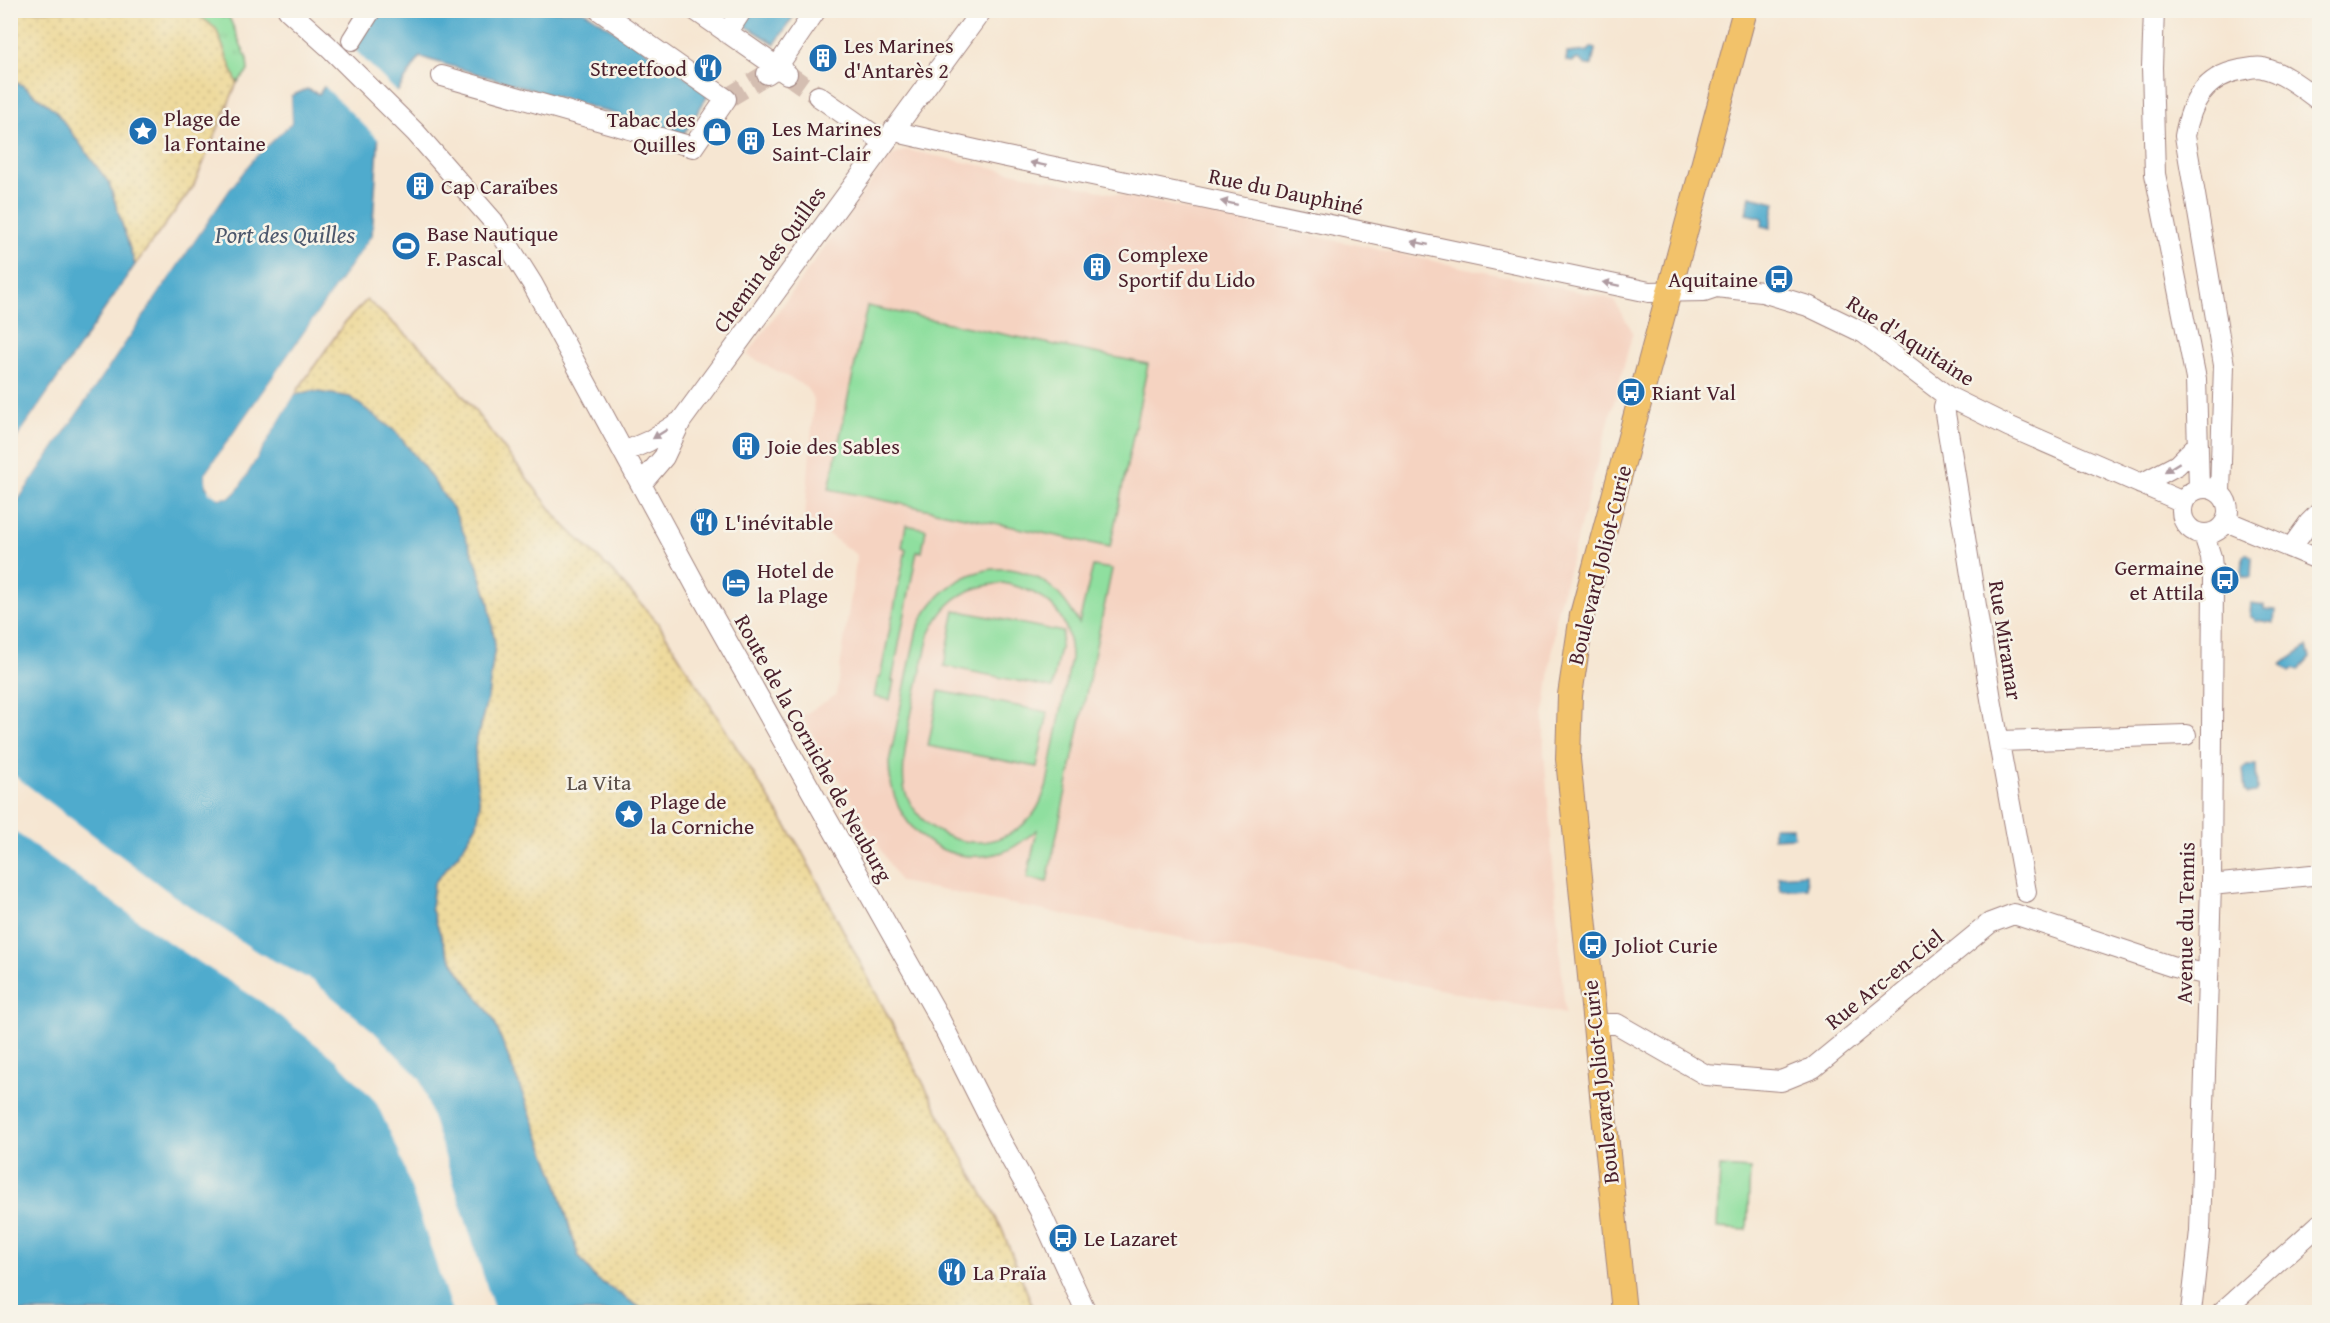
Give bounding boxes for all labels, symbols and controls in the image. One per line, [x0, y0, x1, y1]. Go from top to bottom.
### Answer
place label: Les Marines d'Antarès 2 [844, 29, 954, 86]
building icon: Les Marines d'Antarès 2 [807, 42, 839, 74]
place label: Streetfood [590, 52, 687, 84]
restaurant icon: Streetfood [692, 52, 724, 84]
place label: Plage de la Fontaine [164, 102, 266, 159]
place label: Tabac des Quilles [607, 103, 696, 160]
place label: Les Marines Saint-Clair [772, 112, 882, 169]
place icon: Plage de la Fontaine [127, 115, 159, 147]
shop icon: Tabac des Quilles [701, 116, 733, 148]
building icon: Les Marines Saint-Clair [735, 125, 767, 157]
one-way arrow [1029, 159, 1048, 168]
street label: Rue du Dauphiné [1206, 159, 1366, 223]
building icon: Cap Caraïbes [404, 170, 436, 202]
place label: Cap Caraïbes [441, 170, 558, 202]
street label: Chemin des Quilles [705, 179, 833, 339]
one-way arrow [1220, 198, 1239, 207]
water label: Port des Quilles [214, 217, 355, 252]
place label: Base Nautique F. Pascal [427, 217, 558, 274]
sports icon: Base Nautique F. Pascal [390, 230, 422, 262]
place label: Complexe Sportif du Lido [1118, 238, 1255, 295]
one-way arrow [1410, 238, 1429, 247]
building icon: Complexe Sportif du Lido [1081, 251, 1113, 283]
place label: Aquitaine [1668, 263, 1758, 295]
bus stop icon: Aquitaine [1763, 263, 1795, 295]
one-way arrow [1601, 279, 1620, 288]
street label: Rue d'Aquitaine [1841, 287, 1981, 393]
bus stop icon: Riant Val [1615, 376, 1647, 408]
place label: Riant Val [1652, 376, 1736, 408]
one-way arrow [652, 429, 668, 440]
building icon: Joie des Sables [730, 430, 762, 462]
place label: Joie des Sables [764, 430, 900, 462]
street label: Boulevard Joliot-Curie [1559, 462, 1639, 668]
one-way arrow [2164, 462, 2180, 473]
restaurant icon: L'inévitable [688, 506, 720, 538]
place label: L'inévitable [725, 506, 833, 538]
place label: Germaine et Attila [2114, 551, 2205, 608]
place label: Hotel de la Plage [757, 554, 834, 611]
bus stop icon: Germaine et Attila [2209, 564, 2241, 596]
hotel icon: Hotel de la Plage [720, 567, 752, 599]
street label: Rue Miramar [1981, 578, 2031, 702]
street label: Route de la Corniche de Neuburg [727, 608, 901, 888]
park label: La Vita [567, 766, 632, 798]
place label: Plage de la Corniche [650, 785, 754, 842]
place icon: Plage de la Corniche [613, 798, 645, 830]
street label: Avenue du Tennis [2168, 842, 2202, 1004]
street label: Rue Arc-en-Ciel [1818, 921, 1950, 1037]
bus stop icon: Joliot Curie [1577, 929, 1609, 961]
place label: Joliot Curie [1611, 929, 1718, 961]
street label: Boulevard Joliot-Curie [1573, 978, 1627, 1186]
bus stop icon: Le Lazaret [1047, 1222, 1079, 1254]
place label: Le Lazaret [1084, 1222, 1178, 1254]
restaurant icon: La Praïa [936, 1256, 968, 1288]
place label: La Praïa [973, 1256, 1047, 1288]

